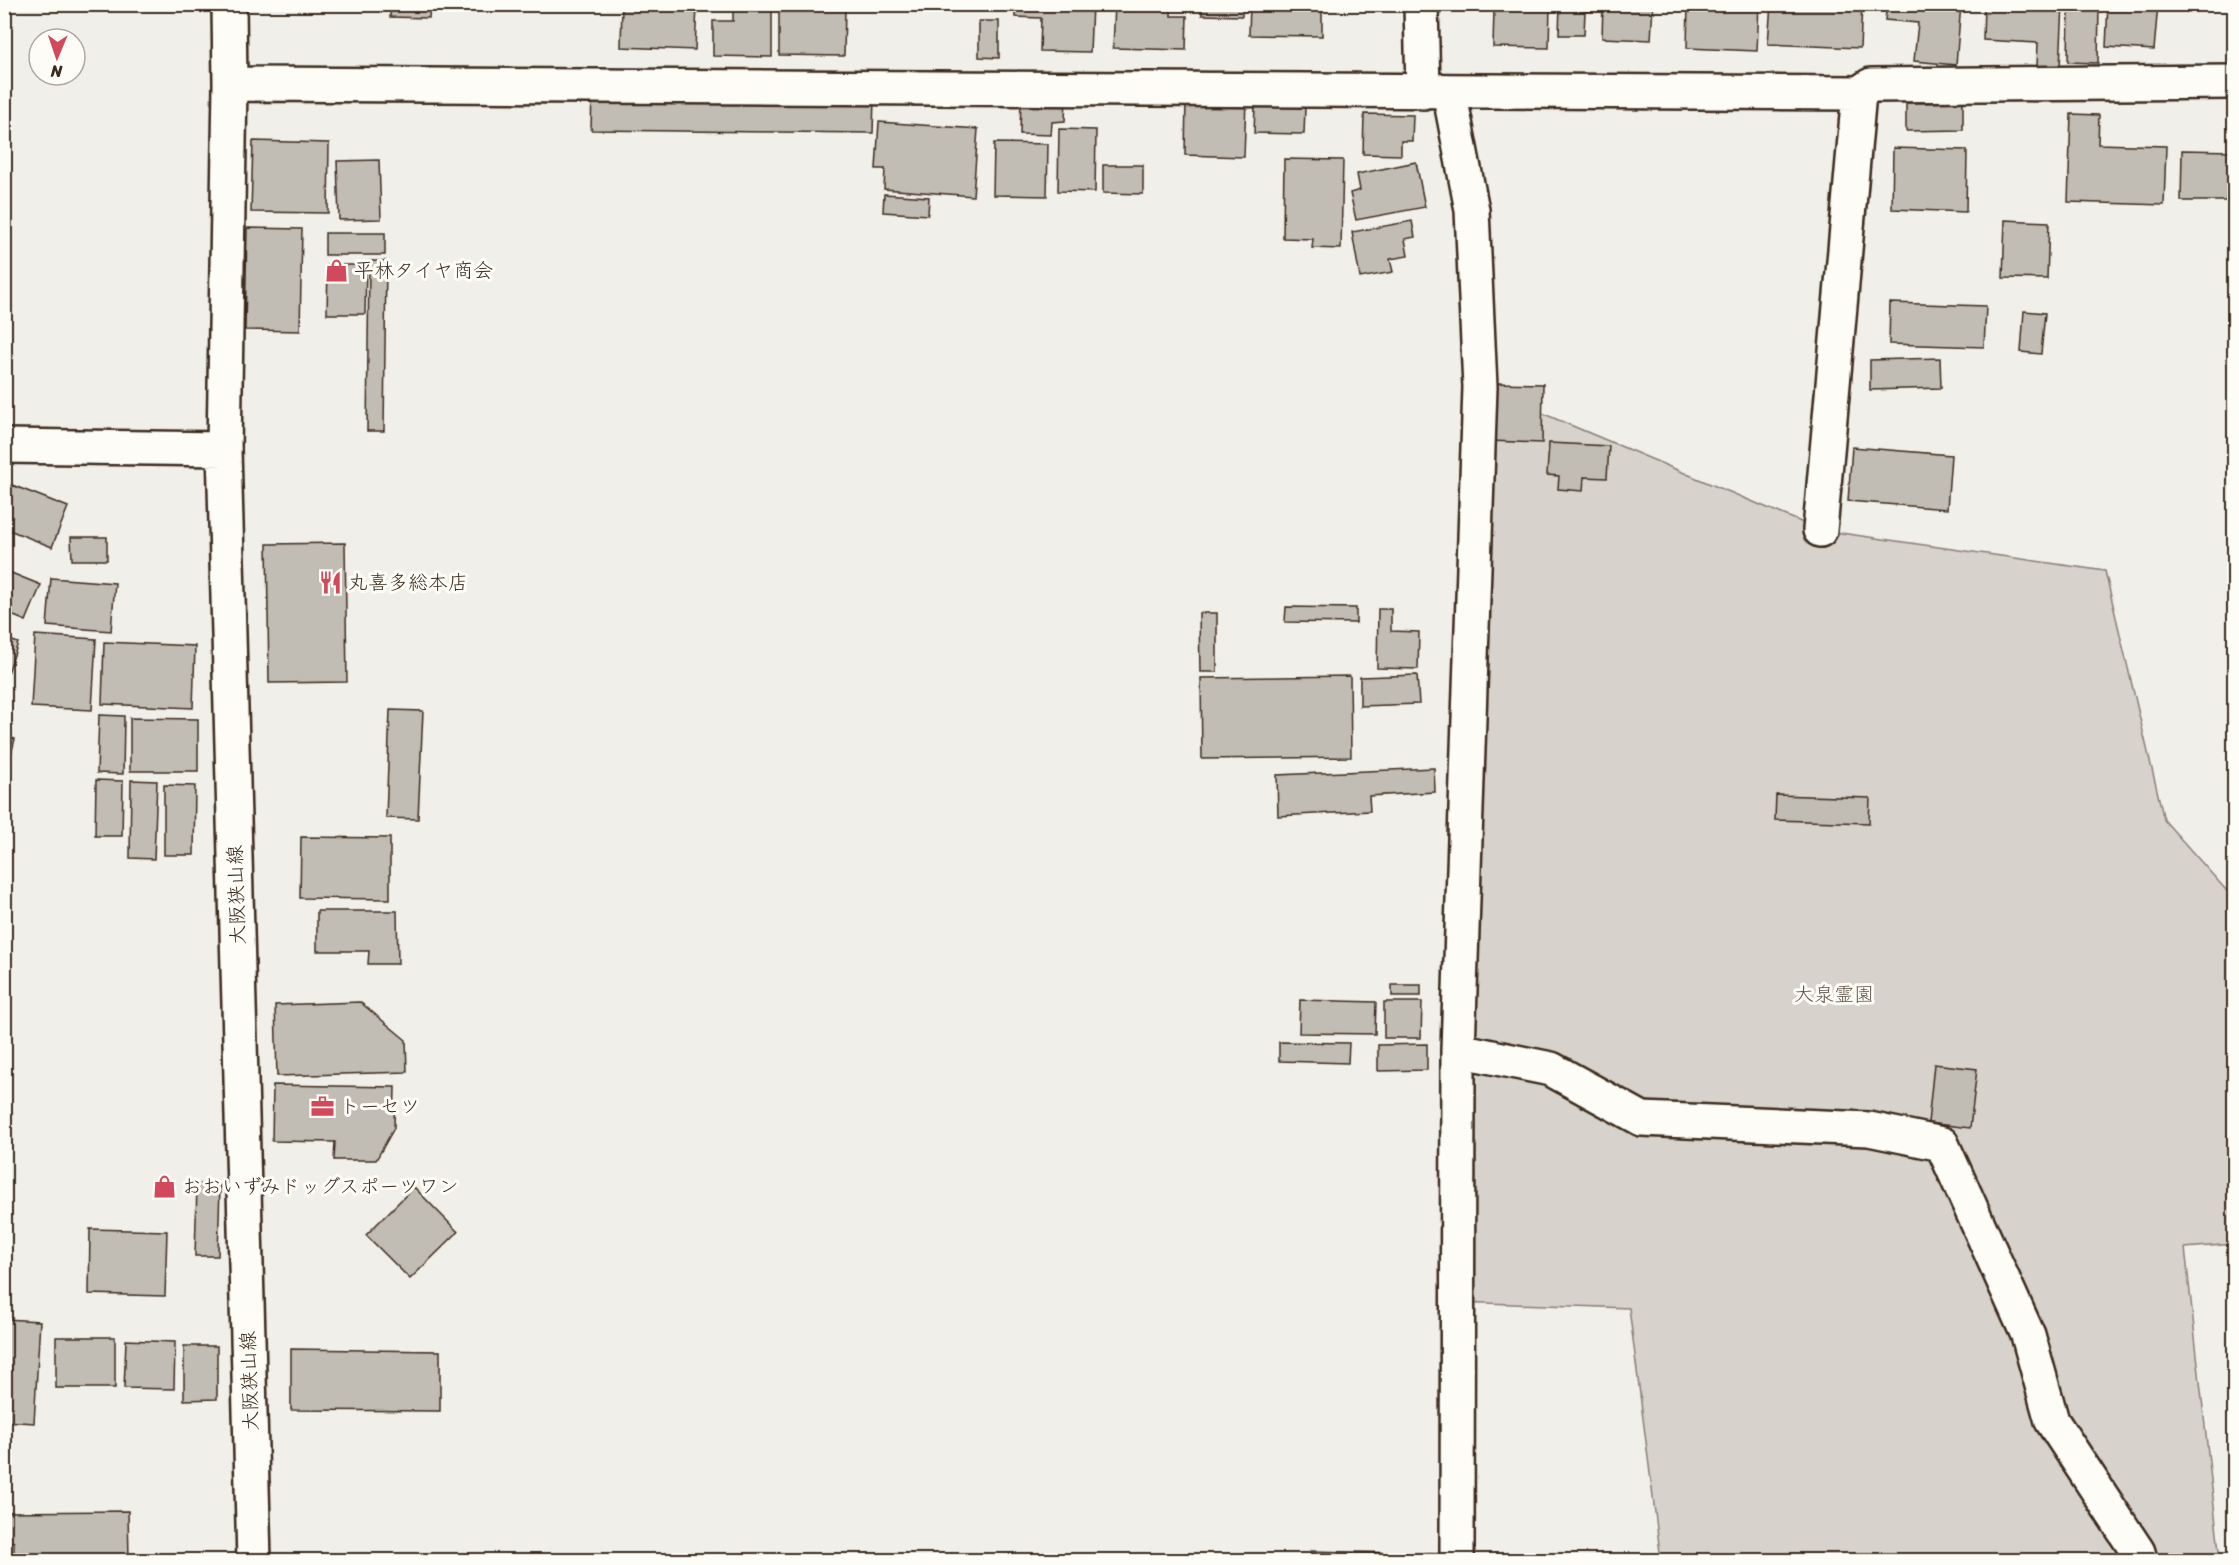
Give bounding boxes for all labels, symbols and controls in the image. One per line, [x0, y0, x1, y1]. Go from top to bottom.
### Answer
north arrow [27, 27, 87, 87]
text: N [50, 57, 64, 86]
place label: 平林タイヤ商会 [354, 253, 493, 288]
shop icon: 平林タイヤ商会 [323, 257, 349, 283]
place label: 丸喜多総本店 [348, 565, 468, 600]
restaurant icon: 丸喜多総本店 [317, 569, 343, 595]
street label: 大阪狭山線 [217, 844, 256, 946]
park label: 大泉霊園 [1794, 977, 1874, 1012]
place label: トーセツ [340, 1089, 420, 1124]
office icon: トーセツ [309, 1093, 335, 1119]
place label: おおいずみドッグスポーツワン [182, 1169, 459, 1204]
shop icon: おおいずみドッグスポーツワン [151, 1173, 177, 1199]
street label: 大阪狭山線 [230, 1330, 269, 1432]

